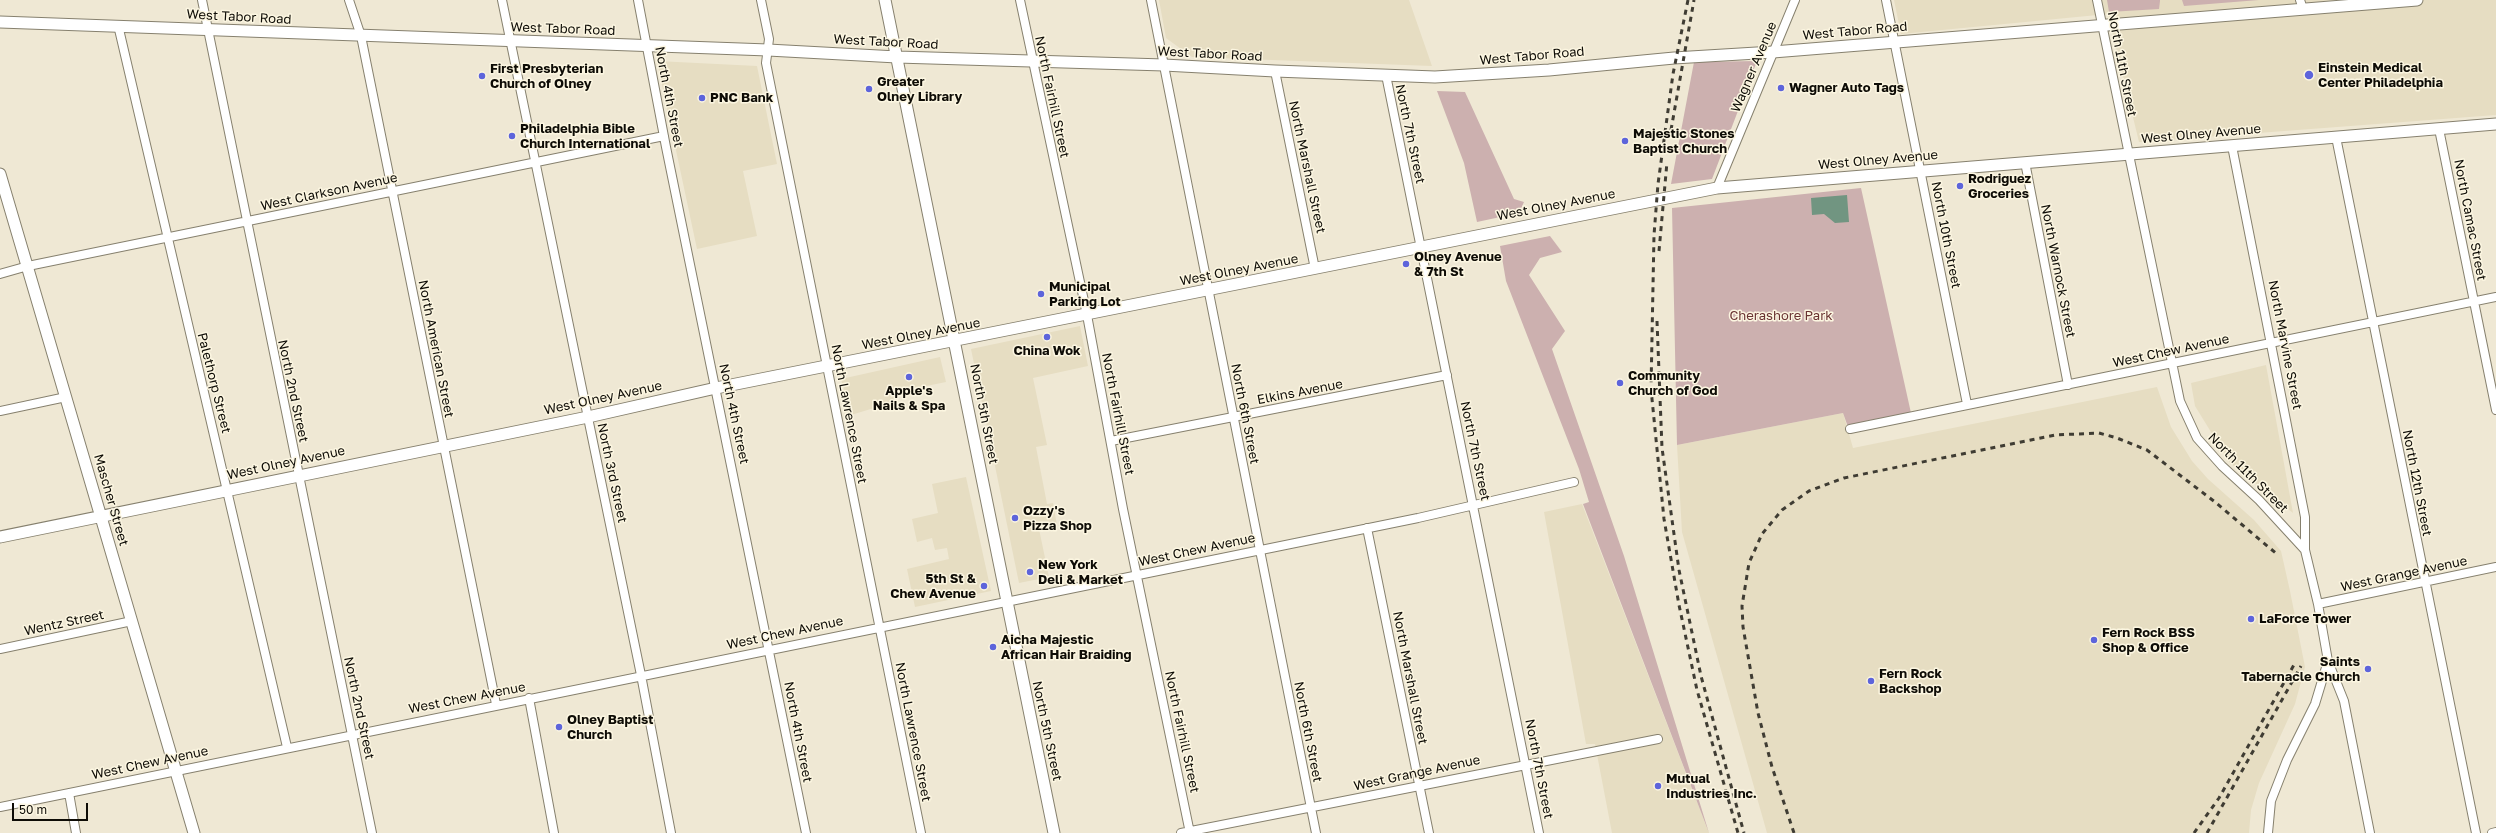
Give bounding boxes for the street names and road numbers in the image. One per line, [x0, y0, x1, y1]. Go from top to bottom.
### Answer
street label: West Tabor Road [186, 6, 292, 28]
street label: North 11th Street [2104, 10, 2140, 118]
street label: West Tabor Road [510, 19, 616, 39]
street label: Wagner Avenue [1728, 19, 1780, 115]
street label: West Tabor Road [1802, 19, 1908, 43]
street label: West Tabor Road [833, 31, 939, 53]
street label: North Fairhill Street [1031, 35, 1073, 159]
street label: West Tabor Road [1157, 43, 1263, 65]
street label: West Tabor Road [1479, 44, 1585, 68]
street label: North 4th Street [652, 45, 686, 149]
street label: North 7th Street [1392, 83, 1428, 185]
street label: North Marshall Street [1285, 99, 1329, 235]
street label: West Olney Avenue [2140, 121, 2262, 147]
street label: West Olney Avenue [1817, 147, 1939, 173]
street label: North Camac Street [2451, 158, 2489, 282]
street label: West Clarkson Avenue [259, 170, 399, 214]
street label: North 10th Street [1928, 180, 1964, 290]
street label: West Olney Avenue [1495, 186, 1617, 224]
street label: North Warnock Street [2037, 203, 2079, 339]
street label: West Olney Avenue [1178, 251, 1300, 289]
street label: North American Street [415, 279, 457, 419]
street label: North Marvine Street [2265, 279, 2305, 411]
street label: West Olney Avenue [860, 315, 982, 353]
street label: Palethorp Street [194, 331, 234, 435]
street label: West Chew Avenue [2111, 331, 2231, 371]
street label: North 2nd Street [274, 338, 312, 444]
street label: North Lawrence Street [828, 343, 870, 485]
street label: North Fairhill Street [1098, 351, 1138, 477]
street label: North 4th Street [716, 362, 752, 466]
street label: North 5th Street [967, 362, 1001, 466]
street label: North 6th Street [1228, 362, 1262, 466]
street label: Elkins Avenue [1256, 376, 1344, 408]
street label: West Olney Avenue [543, 378, 663, 418]
street label: North 7th Street [1457, 400, 1493, 502]
street label: North 3rd Street [594, 422, 630, 524]
street label: North 12th Street [2399, 428, 2435, 538]
street label: North 11th Street [2205, 430, 2291, 516]
street label: West Olney Avenue [226, 443, 346, 483]
street label: Mascher Street [90, 452, 132, 548]
street label: West Chew Avenue [1137, 530, 1257, 570]
street label: West Grange Avenue [2339, 553, 2469, 595]
street label: Wentz Street [23, 607, 105, 639]
street label: North Marshall Street [1389, 610, 1431, 746]
street label: West Chew Avenue [725, 613, 845, 653]
street label: North 2nd Street [340, 655, 378, 761]
street label: North Lawrence Street [892, 661, 934, 803]
street label: North Fairhill Street [1161, 670, 1203, 794]
street label: West Chew Avenue [407, 679, 527, 717]
street label: North 4th Street [781, 680, 815, 784]
street label: North 5th Street [1029, 680, 1065, 782]
street label: North 6th Street [1291, 680, 1325, 784]
street label: North 7th Street [1522, 718, 1556, 820]
street label: West Chew Avenue [90, 743, 210, 783]
street label: West Grange Avenue [1352, 752, 1482, 794]

